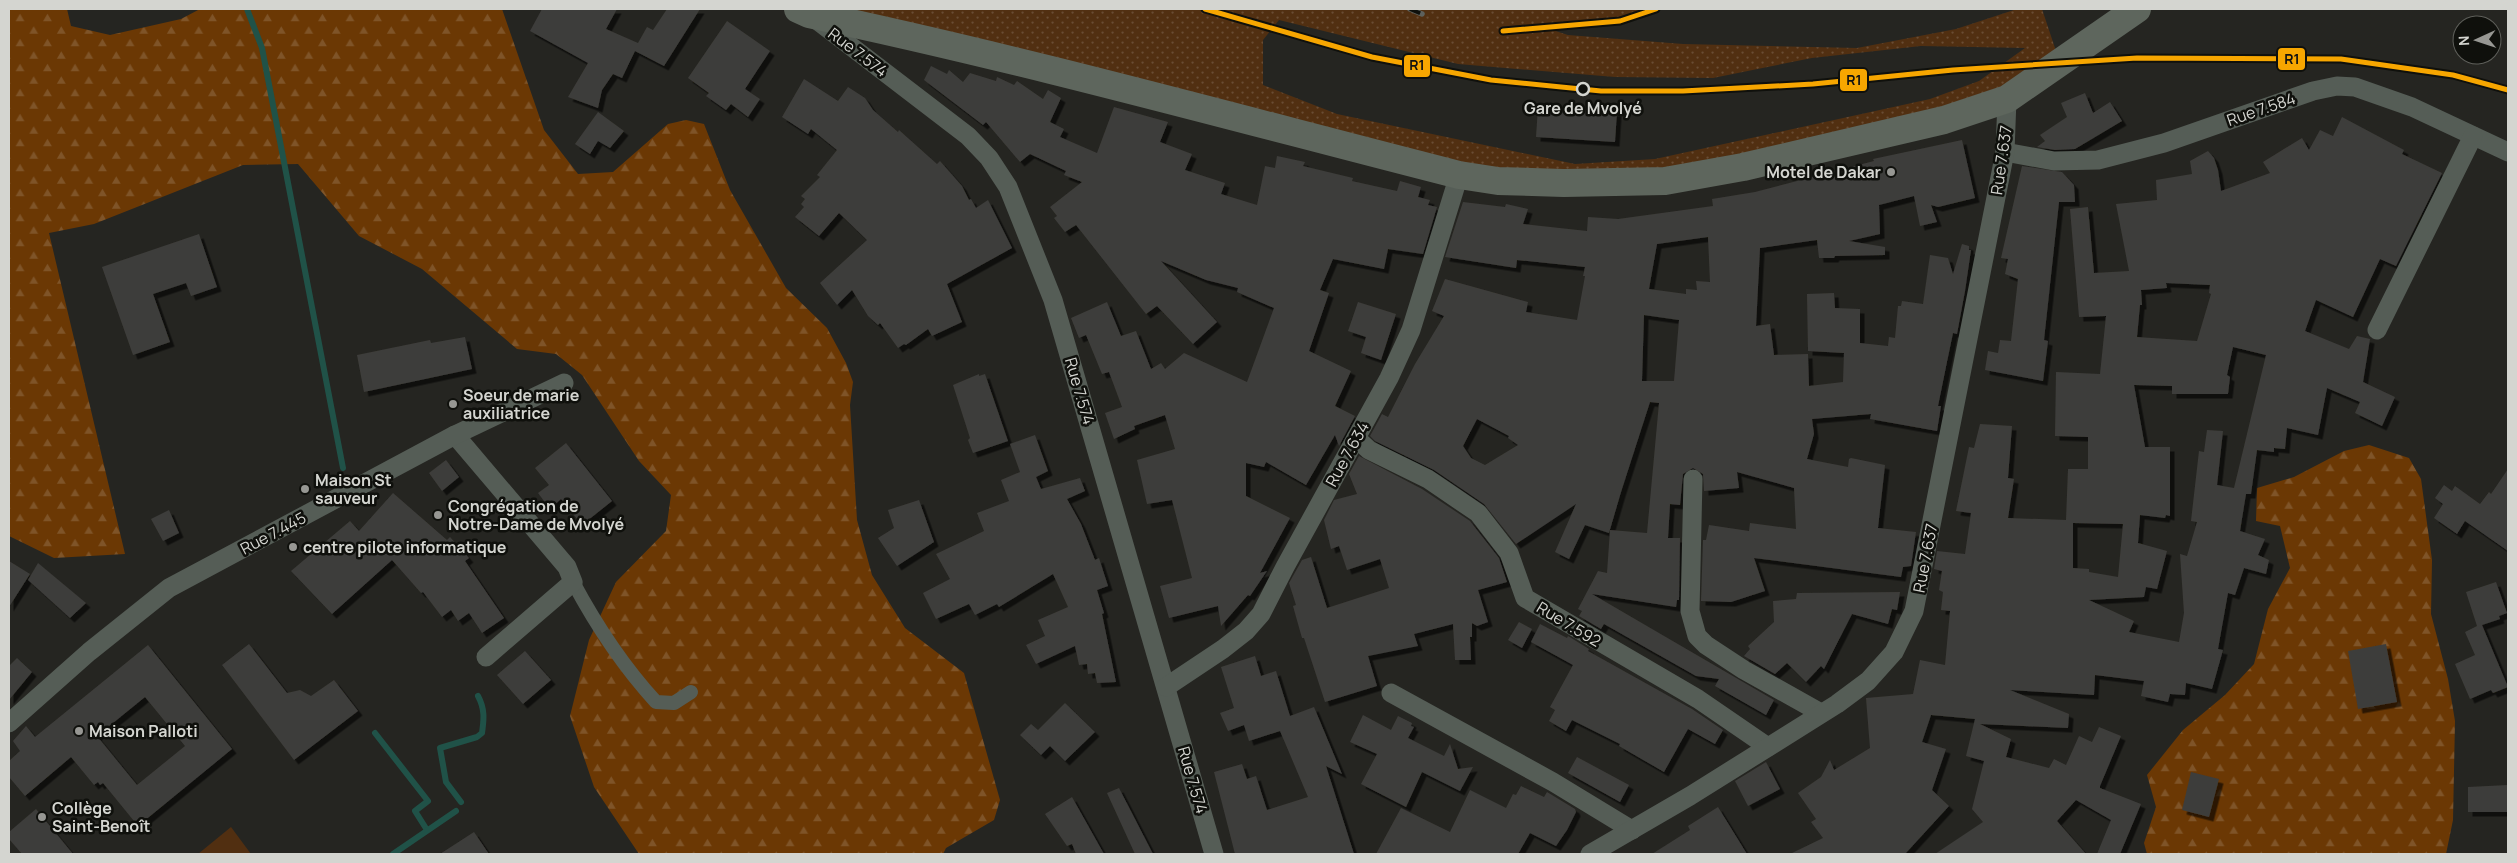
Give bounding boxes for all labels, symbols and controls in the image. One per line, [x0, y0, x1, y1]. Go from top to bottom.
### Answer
north arrow [2452, 15, 2502, 65]
street label: Rue 7.574 [824, 22, 892, 82]
text: N [2454, 35, 2473, 46]
line badge: R1 [2277, 47, 2306, 71]
text: R1 [2284, 49, 2300, 68]
line badge: R1 [1403, 54, 1431, 78]
text: R1 [1409, 55, 1425, 74]
line badge: R1 [1839, 68, 1868, 92]
text: R1 [1846, 70, 1862, 89]
marker: Gare de Mvolyé [1576, 82, 1590, 96]
street label: Rue 7.584 [2224, 87, 2298, 131]
place label: Gare de Mvolyé [1524, 97, 1642, 119]
street label: Rue 7.637 [1985, 124, 2017, 196]
place label: Motel de Dakar [1766, 161, 1881, 183]
marker: Motel de Dakar [1885, 166, 1897, 178]
street label: Rue 7.574 [1060, 355, 1100, 427]
place label: Soeur de marie auxiliatrice [463, 384, 580, 424]
marker: Soeur de marie auxiliatrice [447, 398, 459, 410]
street label: Rue 7.634 [1320, 417, 1374, 491]
place label: Maison St sauveur [315, 469, 392, 509]
marker: Maison St sauveur [299, 483, 311, 495]
place label: Congrégation de Notre-Dame de Mvolyé [448, 495, 625, 535]
street label: Rue 7.445 [236, 507, 310, 559]
marker: Congrégation de Notre-Dame de Mvolyé [432, 509, 444, 521]
street label: Rue 7.637 [1908, 522, 1942, 594]
place label: centre pilote informatique [303, 536, 507, 558]
marker: centre pilote informatique [287, 541, 299, 553]
street label: Rue 7.592 [1533, 596, 1605, 652]
place label: Maison Palloti [89, 720, 198, 742]
marker: Maison Palloti [73, 725, 85, 737]
street label: Rue 7.574 [1173, 744, 1213, 816]
place label: Collège Saint-Benoît [52, 797, 151, 837]
marker: Collège Saint-Benoît [36, 811, 48, 823]

